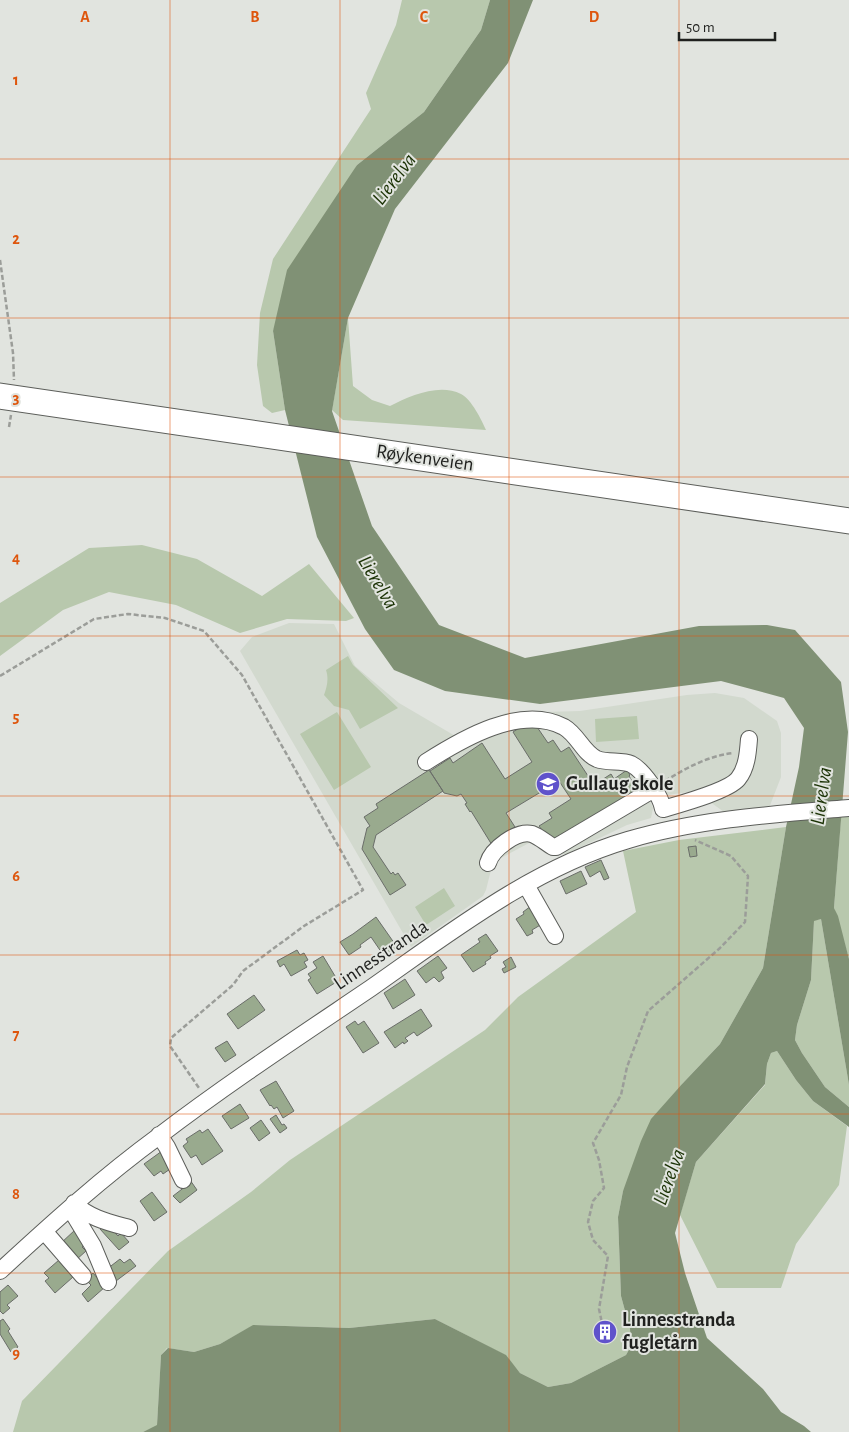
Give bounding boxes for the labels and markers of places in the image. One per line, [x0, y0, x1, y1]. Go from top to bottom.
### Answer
school or university icon: Gullaug skole [535, 771, 561, 797]
place label: Gullaug skole [566, 774, 674, 794]
place label: Linnesstranda fugletårn [622, 1310, 736, 1353]
building icon: Linnesstranda fugletårn [592, 1319, 618, 1345]

